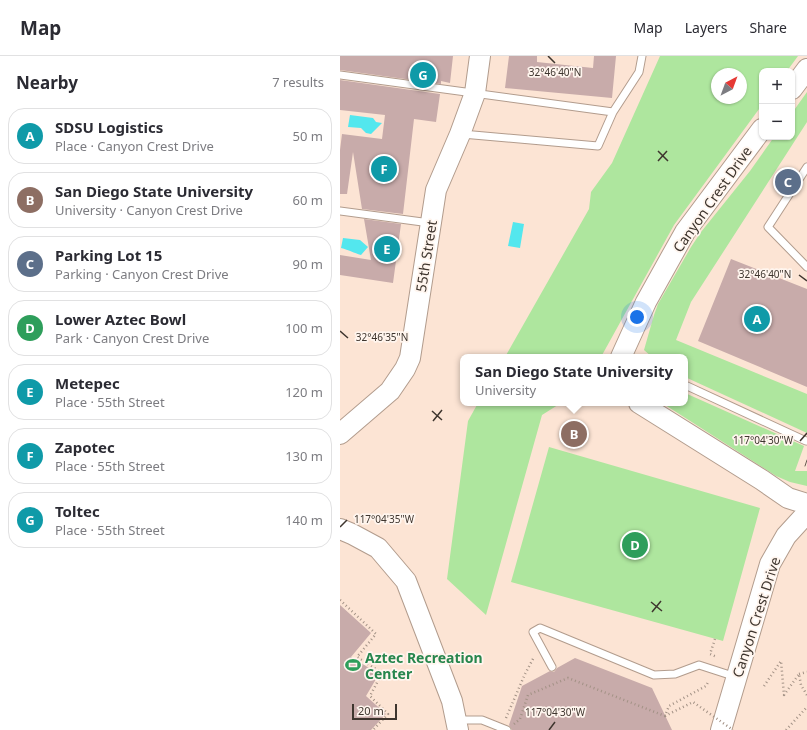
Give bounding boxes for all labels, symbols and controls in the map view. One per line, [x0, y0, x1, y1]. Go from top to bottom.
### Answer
text: Map [20, 15, 61, 41]
text: Map [634, 18, 663, 37]
text: Layers [685, 18, 727, 37]
text: Share [749, 18, 787, 37]
pin: G [410, 60, 436, 90]
text: 32°46'40"N [529, 65, 581, 79]
north arrow [711, 68, 747, 104]
map controls [759, 68, 795, 140]
button: + [759, 68, 795, 104]
text: Nearby [16, 71, 78, 94]
text: 7 results [272, 73, 324, 91]
button: − [759, 104, 795, 140]
text: SDSU Logistics [55, 117, 163, 137]
text: A [26, 127, 35, 145]
text: 50 m [293, 127, 323, 145]
text: Place · Canyon Crest Drive [55, 137, 214, 155]
street label: Canyon Crest Drive [668, 142, 756, 256]
pin: F [371, 154, 397, 184]
pin: C [775, 167, 801, 197]
text: San Diego State University [55, 181, 253, 201]
text: B [26, 191, 34, 209]
text: 60 m [293, 191, 323, 209]
text: University · Canyon Crest Drive [55, 201, 243, 219]
street label: 55th Street [411, 219, 441, 293]
pin: E [374, 234, 400, 264]
text: Parking Lot 15 [55, 245, 162, 265]
text: C [26, 255, 34, 273]
text: 90 m [293, 255, 323, 273]
text: Parking · Canyon Crest Drive [55, 265, 229, 283]
text: 32°46'40"N [739, 267, 791, 281]
pin: A [744, 304, 770, 334]
your location [627, 307, 647, 327]
text: Lower Aztec Bowl [55, 309, 186, 329]
text: D [25, 319, 35, 337]
text: 100 m [285, 319, 323, 337]
text: Park · Canyon Crest Drive [55, 329, 209, 347]
text: 32°46'35"N [356, 330, 408, 344]
popup [460, 354, 688, 406]
text: San Diego State University [475, 361, 673, 381]
text: Metepec [55, 373, 120, 393]
text: University [475, 381, 536, 399]
text: E [26, 383, 34, 401]
text: 120 m [285, 383, 323, 401]
text: Place · 55th Street [55, 393, 165, 411]
pin: B [561, 419, 587, 449]
text: 117°04'30"W [733, 433, 794, 447]
text: Zapotec [55, 437, 115, 457]
text: F [26, 447, 34, 465]
text: 130 m [285, 447, 323, 465]
text: Place · 55th Street [55, 457, 165, 475]
text: Toltec [55, 501, 100, 521]
text: G [25, 511, 35, 529]
text: 140 m [285, 511, 323, 529]
text: 117°04'35"W [354, 512, 415, 526]
text: Place · 55th Street [55, 521, 165, 539]
pin: D [622, 530, 648, 560]
street label: Canyon Crest Drive [728, 554, 784, 680]
place label: Aztec Recreation Center [365, 648, 483, 683]
sports icon: Aztec Recreation Center [344, 656, 362, 674]
scale bar [352, 702, 397, 721]
text: 20 m [358, 703, 384, 718]
text: 117°04'30"W [525, 705, 586, 719]

